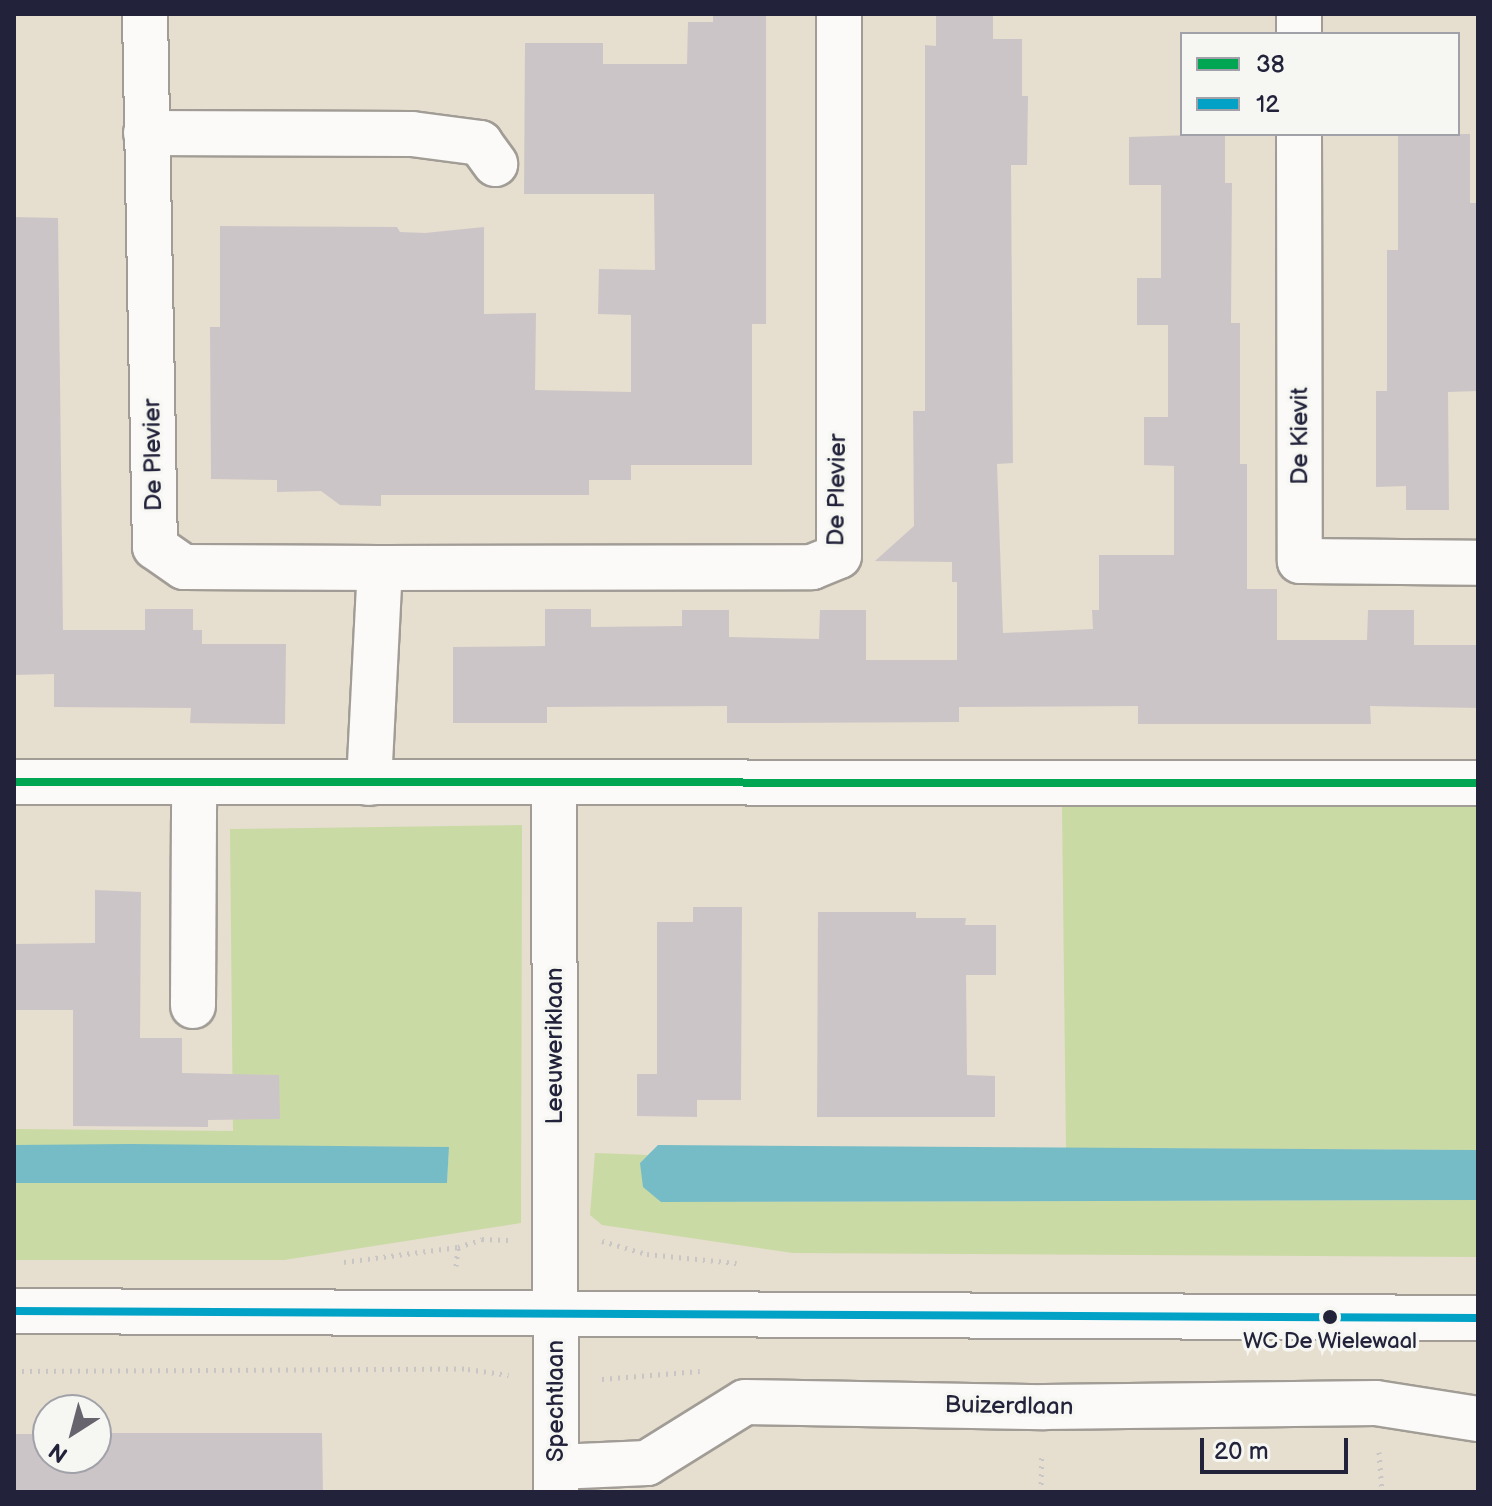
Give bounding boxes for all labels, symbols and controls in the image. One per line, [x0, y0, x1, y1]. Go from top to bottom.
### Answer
legend [1180, 32, 1460, 136]
text: 38 [1256, 50, 1285, 79]
text: 12 [1256, 90, 1279, 119]
street label: De Kievit [1286, 387, 1314, 485]
street label: De Plevier [138, 399, 168, 511]
street label: De Plevier [822, 434, 852, 546]
street label: Leeuweriklaan [541, 967, 569, 1125]
marker: WC De Wielewaal [1322, 1309, 1338, 1325]
place label: WC De Wielewaal [1243, 1329, 1417, 1355]
street label: Spechtlaan [542, 1340, 570, 1462]
street label: Buizerdlaan [944, 1390, 1074, 1422]
north arrow [32, 1394, 112, 1474]
scale bar [1204, 1422, 1352, 1472]
text: N [44, 1436, 73, 1468]
text: 20 m [1214, 1437, 1269, 1466]

